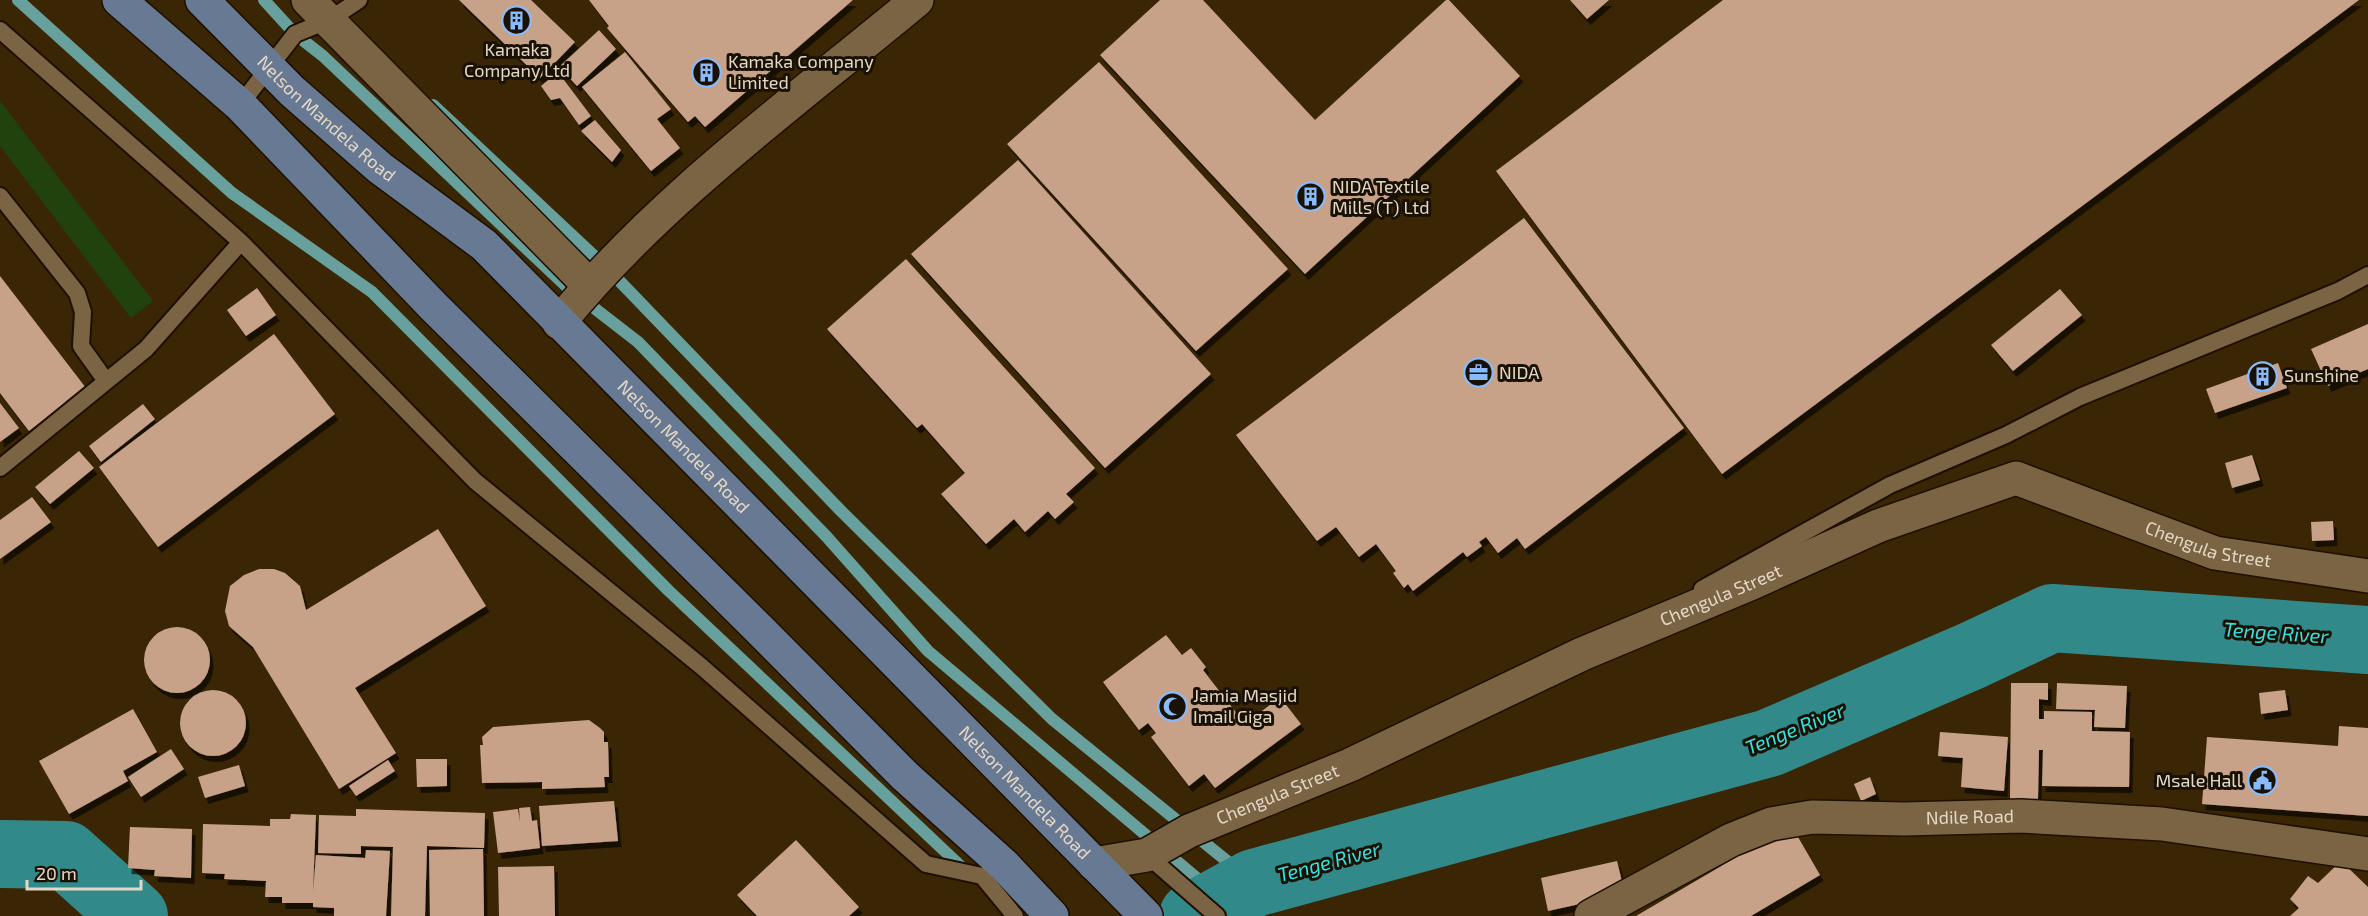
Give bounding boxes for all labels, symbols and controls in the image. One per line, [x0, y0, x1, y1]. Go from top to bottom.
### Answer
building icon: Kamaka Company Ltd [501, 5, 533, 37]
place label: Kamaka Company Ltd [464, 38, 570, 81]
street label: Nelson Mandela Road [253, 50, 400, 186]
place label: Kamaka Company Limited [728, 50, 874, 93]
building icon: Kamaka Company Limited [691, 56, 723, 88]
place label: NIDA Textile Mills (T) Ltd [1332, 175, 1430, 218]
building icon: NIDA Textile Mills (T) Ltd [1295, 181, 1327, 213]
office icon: NIDA [1462, 357, 1494, 389]
building icon: Sunshine [2247, 360, 2279, 392]
place label: NIDA [1499, 361, 1540, 383]
place label: Sunshine [2284, 364, 2359, 386]
street label: Nelson Mandela Road [613, 375, 754, 518]
street label: Chengula Street [2142, 516, 2273, 571]
street label: Chengula Street [1656, 559, 1785, 630]
water label: Tenge River [2223, 616, 2330, 648]
place label: Jamia Masjid Imail Giga [1193, 684, 1297, 727]
mosque icon: Jamia Masjid Imail Giga [1156, 690, 1188, 722]
water label: Tenge River [1741, 697, 1849, 759]
street label: Nelson Mandela Road [955, 721, 1096, 863]
street label: Chengula Street [1213, 759, 1342, 829]
public building icon: Msale Hall [2247, 765, 2279, 797]
place label: Msale Hall [2156, 769, 2243, 791]
street label: Ndile Road [1926, 804, 2014, 828]
water label: Tenge River [1275, 836, 1384, 886]
scale bar [27, 853, 141, 891]
text: 20 m [36, 862, 77, 884]

